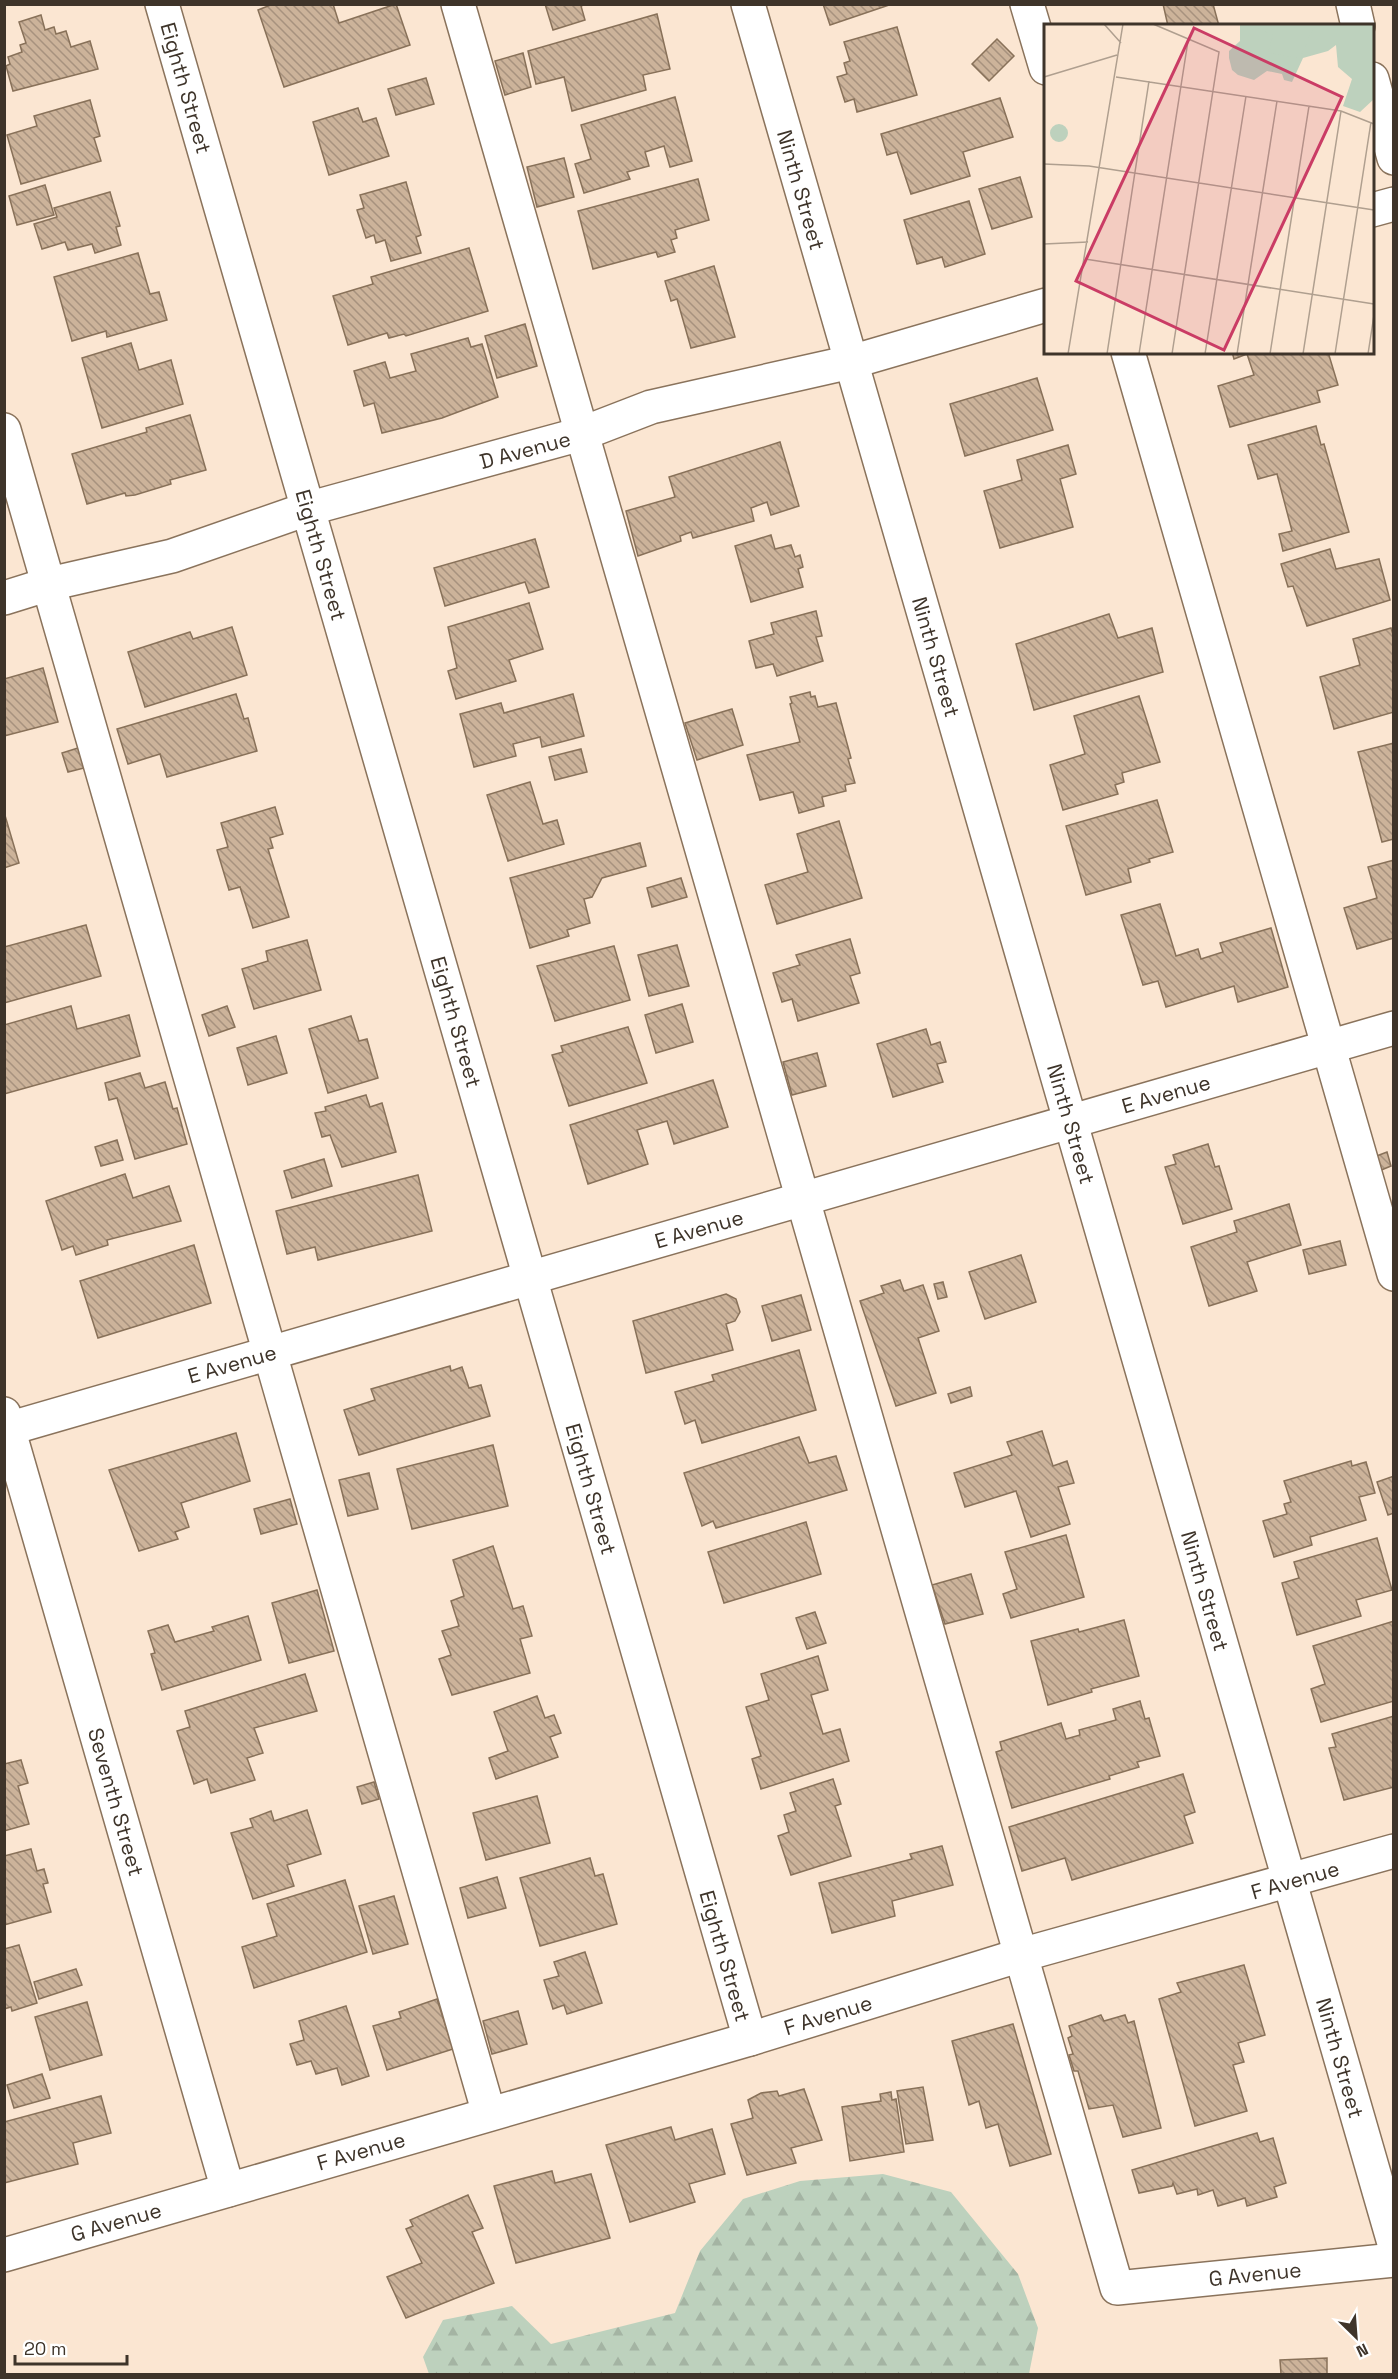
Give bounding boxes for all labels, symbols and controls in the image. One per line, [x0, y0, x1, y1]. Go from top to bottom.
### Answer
street label: Eighth Street [154, 19, 218, 157]
inset map [1044, 24, 1374, 354]
street label: Ninth Street [771, 127, 831, 253]
street label: D Avenue [476, 425, 574, 475]
street label: Eighth Street [289, 486, 353, 624]
street label: Ninth Street [906, 594, 966, 720]
street label: Eighth Street [424, 953, 488, 1091]
street label: Ninth Street [1041, 1061, 1101, 1187]
street label: E Avenue [1118, 1068, 1214, 1120]
street label: E Avenue [651, 1203, 747, 1255]
street label: E Avenue [184, 1338, 280, 1390]
street label: Eighth Street [559, 1420, 623, 1558]
street label: Ninth Street [1175, 1528, 1235, 1654]
street label: Seventh Street [82, 1725, 150, 1879]
street label: F Avenue [1248, 1855, 1342, 1905]
street label: Eighth Street [693, 1887, 757, 2025]
street label: F Avenue [781, 1989, 875, 2041]
street label: Ninth Street [1310, 1995, 1370, 2121]
street label: F Avenue [314, 2126, 408, 2176]
street label: G Avenue [68, 2196, 164, 2248]
street label: G Avenue [1207, 2256, 1303, 2292]
north arrow [1326, 2307, 1386, 2367]
scale bar [15, 2328, 128, 2366]
text: 20 m [24, 2337, 67, 2360]
text: N [1353, 2338, 1371, 2362]

